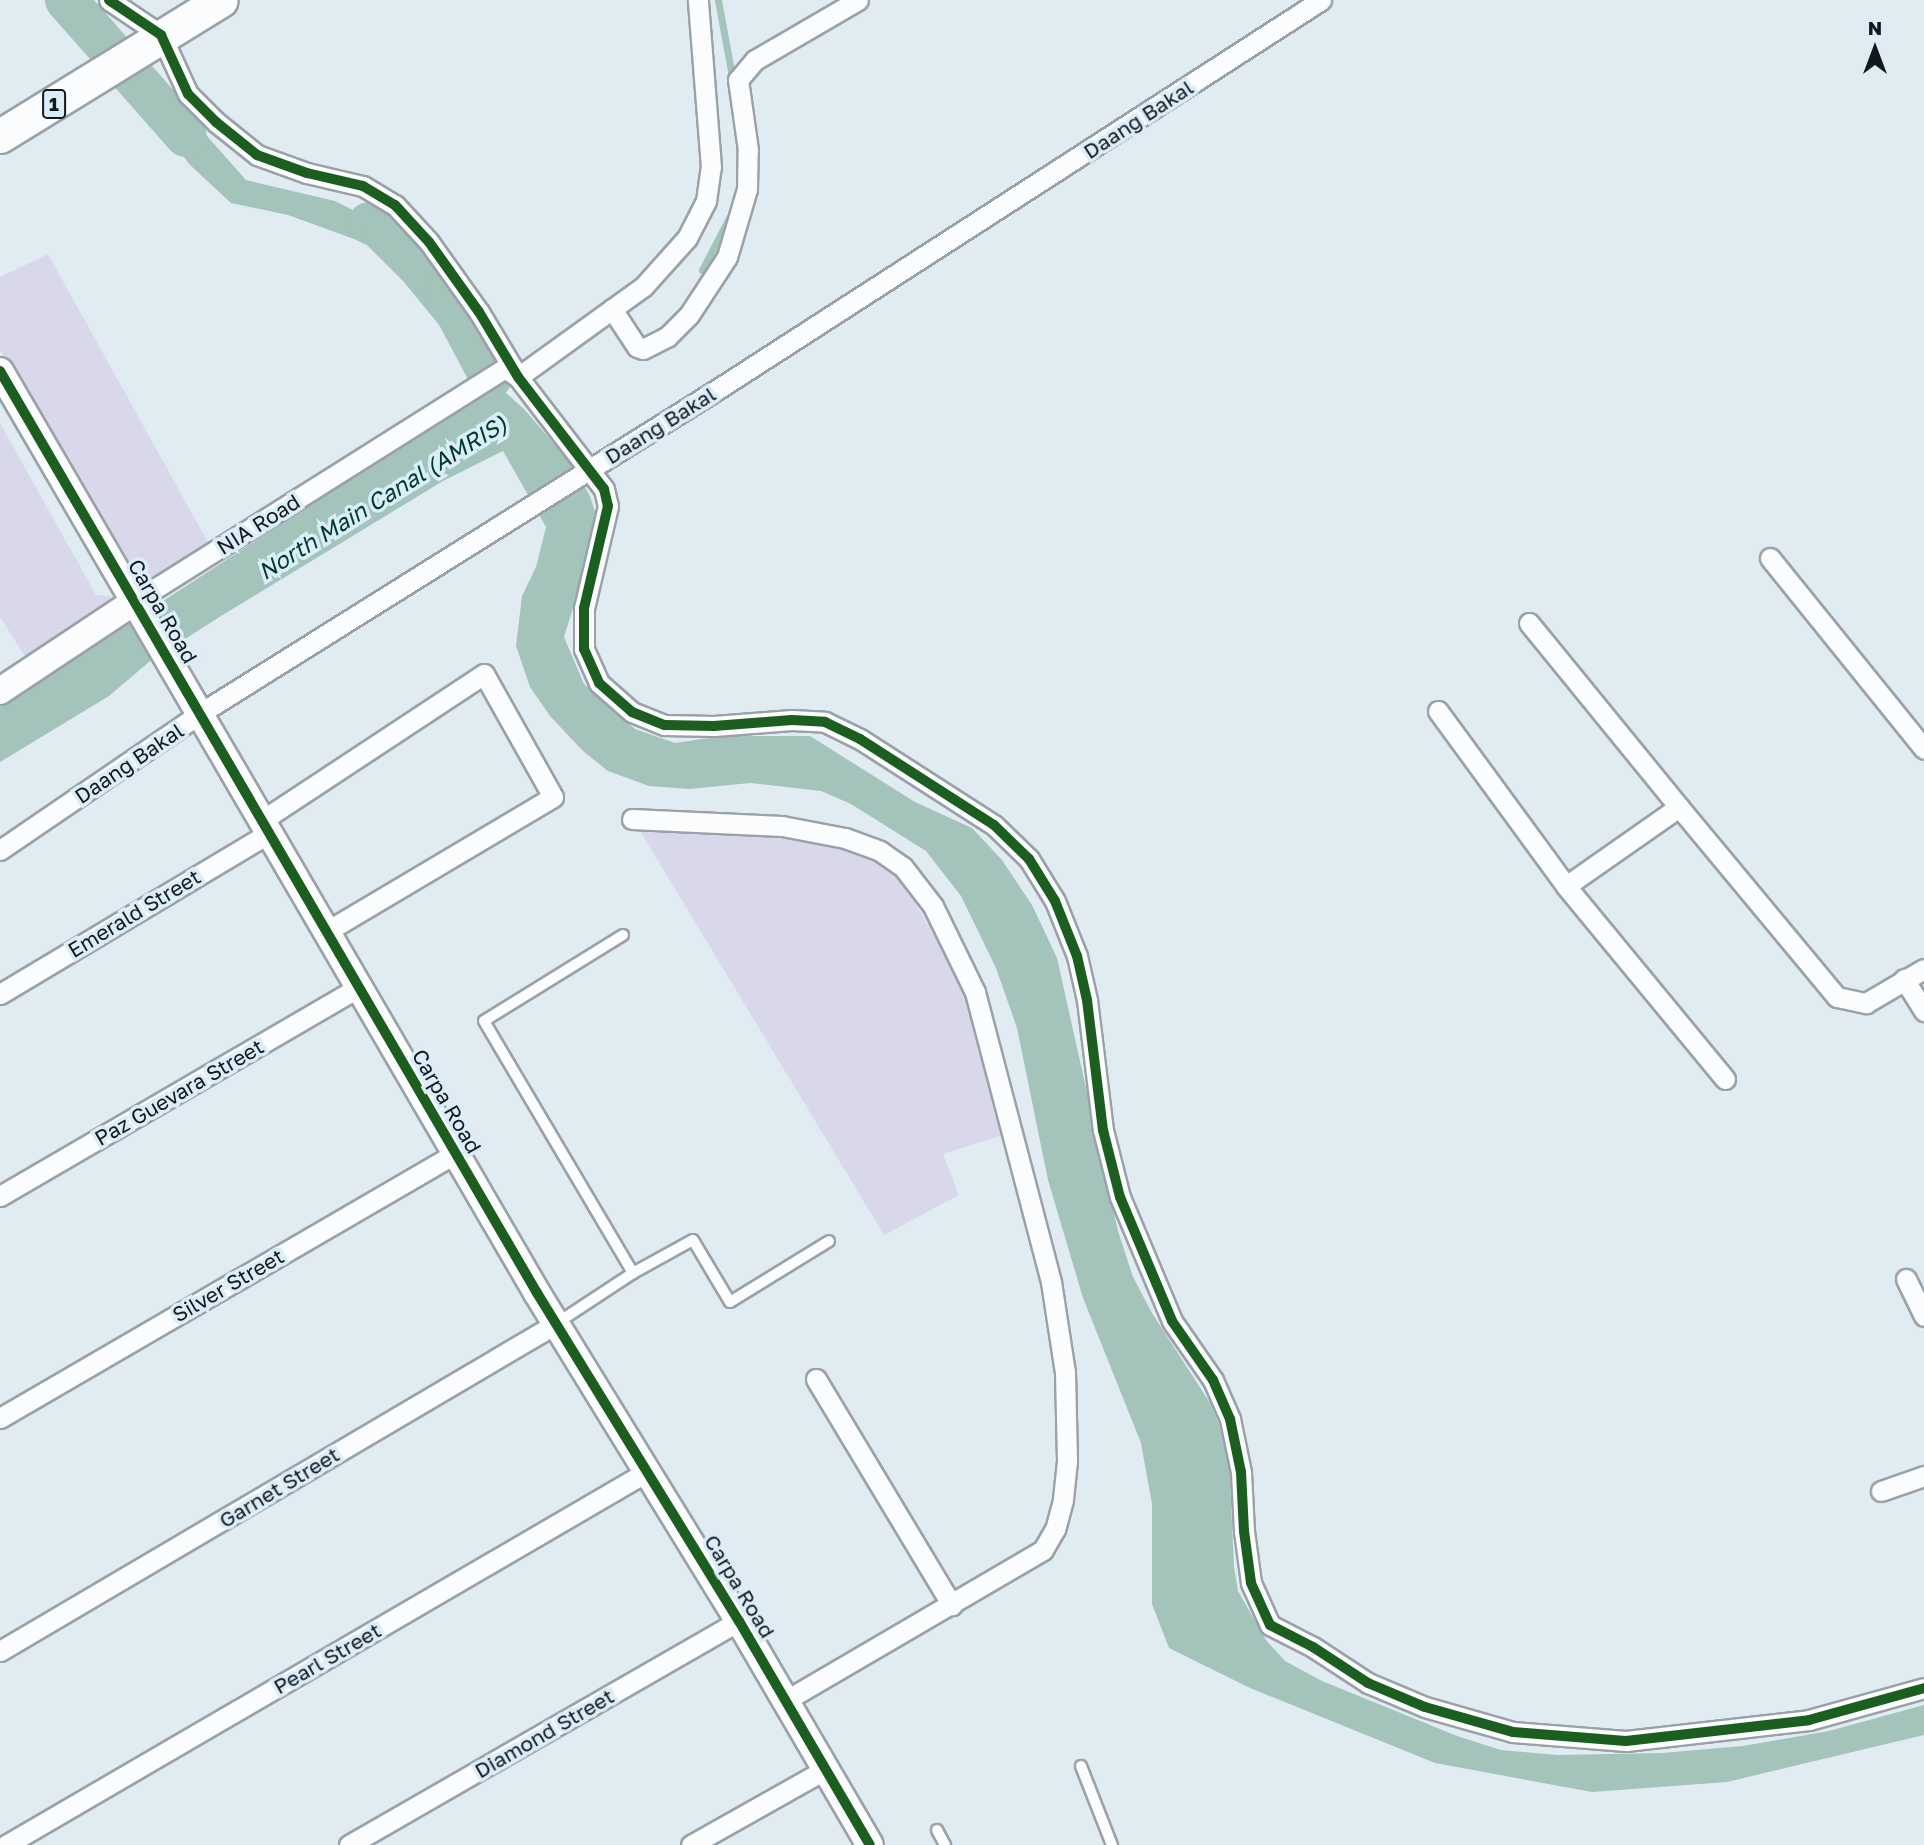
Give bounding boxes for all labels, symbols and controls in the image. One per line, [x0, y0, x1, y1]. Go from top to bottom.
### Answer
north arrow [1840, 14, 1910, 84]
text: N [1868, 16, 1882, 39]
street label: Daang Bakal [1078, 74, 1198, 164]
road number: 1 [42, 88, 66, 120]
street label: Daang Bakal [600, 381, 720, 469]
water label: North Main Canal (AMRIS) [253, 409, 511, 585]
street label: NIA Road [212, 489, 304, 559]
street label: Carpa Road [123, 555, 203, 667]
street label: Daang Bakal [70, 717, 188, 809]
street label: Emerald Street [63, 864, 205, 962]
street label: Paz Guevara Street [90, 1033, 268, 1151]
street label: Carpa Road [407, 1045, 487, 1157]
street label: Silver Street [168, 1243, 288, 1327]
street label: Garnet Street [214, 1441, 344, 1533]
street label: Carpa Road [699, 1530, 781, 1642]
street label: Pearl Street [269, 1617, 385, 1699]
street label: Diamond Street [470, 1683, 618, 1783]

